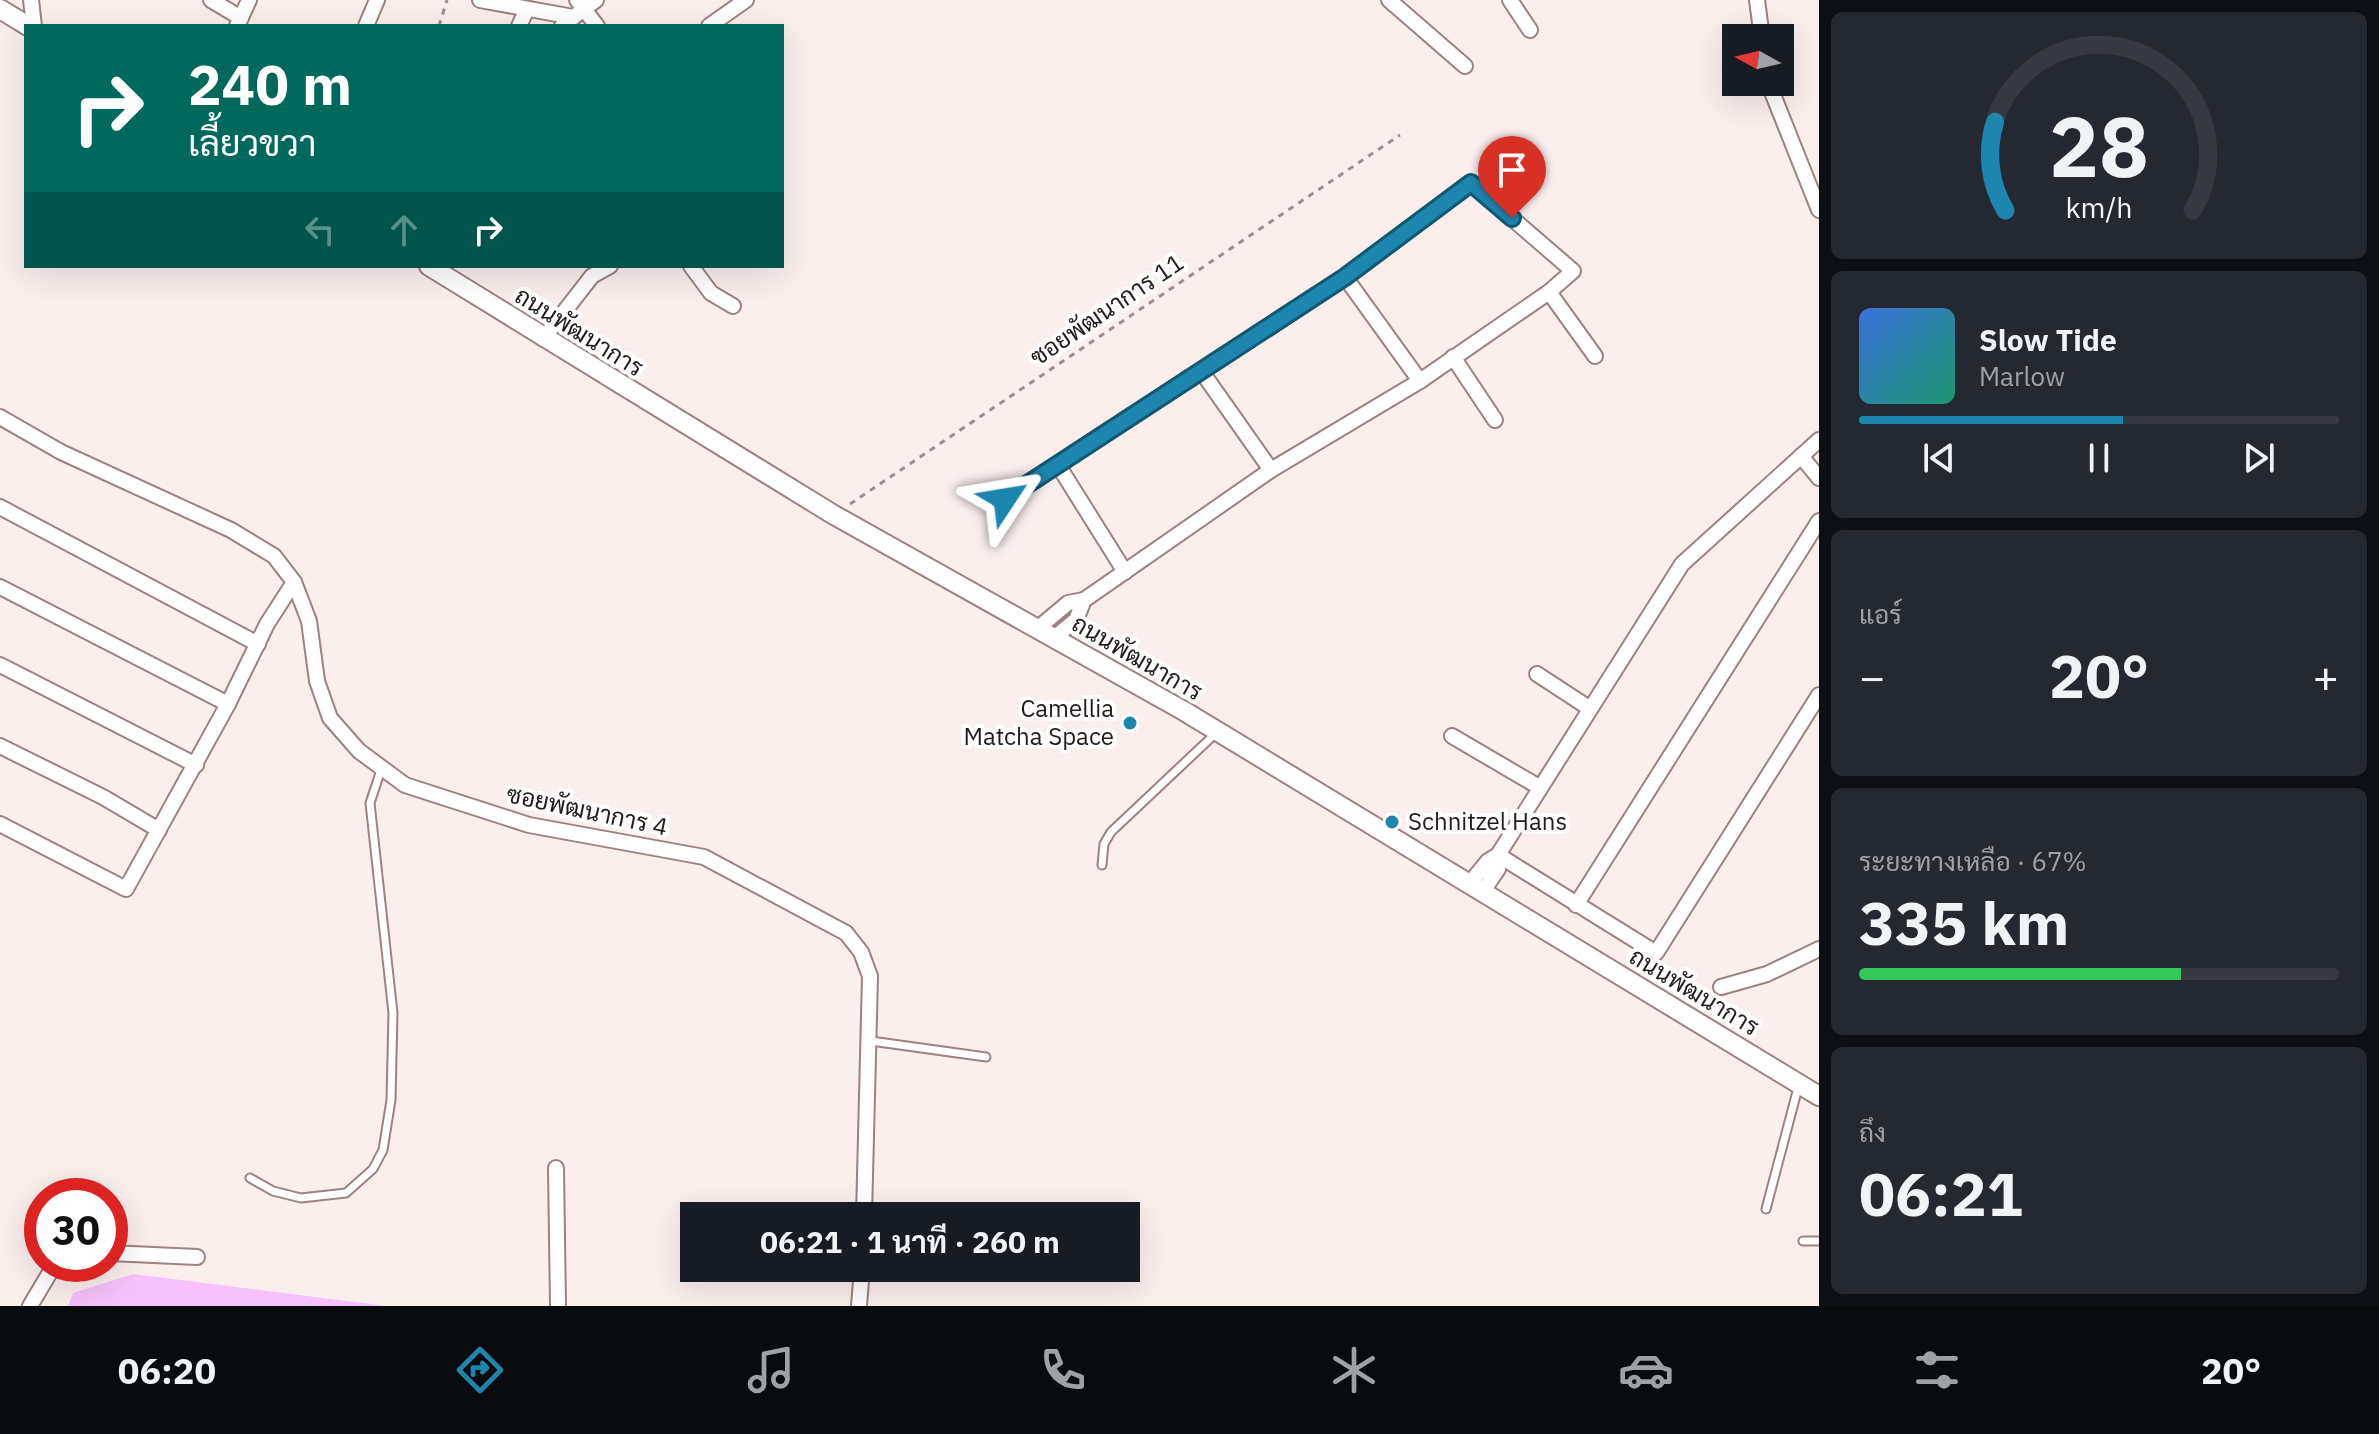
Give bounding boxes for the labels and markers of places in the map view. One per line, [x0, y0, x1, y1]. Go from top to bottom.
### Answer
pin [1478, 136, 1546, 218]
place label: Camellia Matcha Space [963, 692, 1114, 752]
marker: Camellia Matcha Space [1121, 714, 1139, 732]
place label: Schnitzel Hans [1408, 805, 1567, 837]
marker: Schnitzel Hans [1383, 813, 1401, 831]

